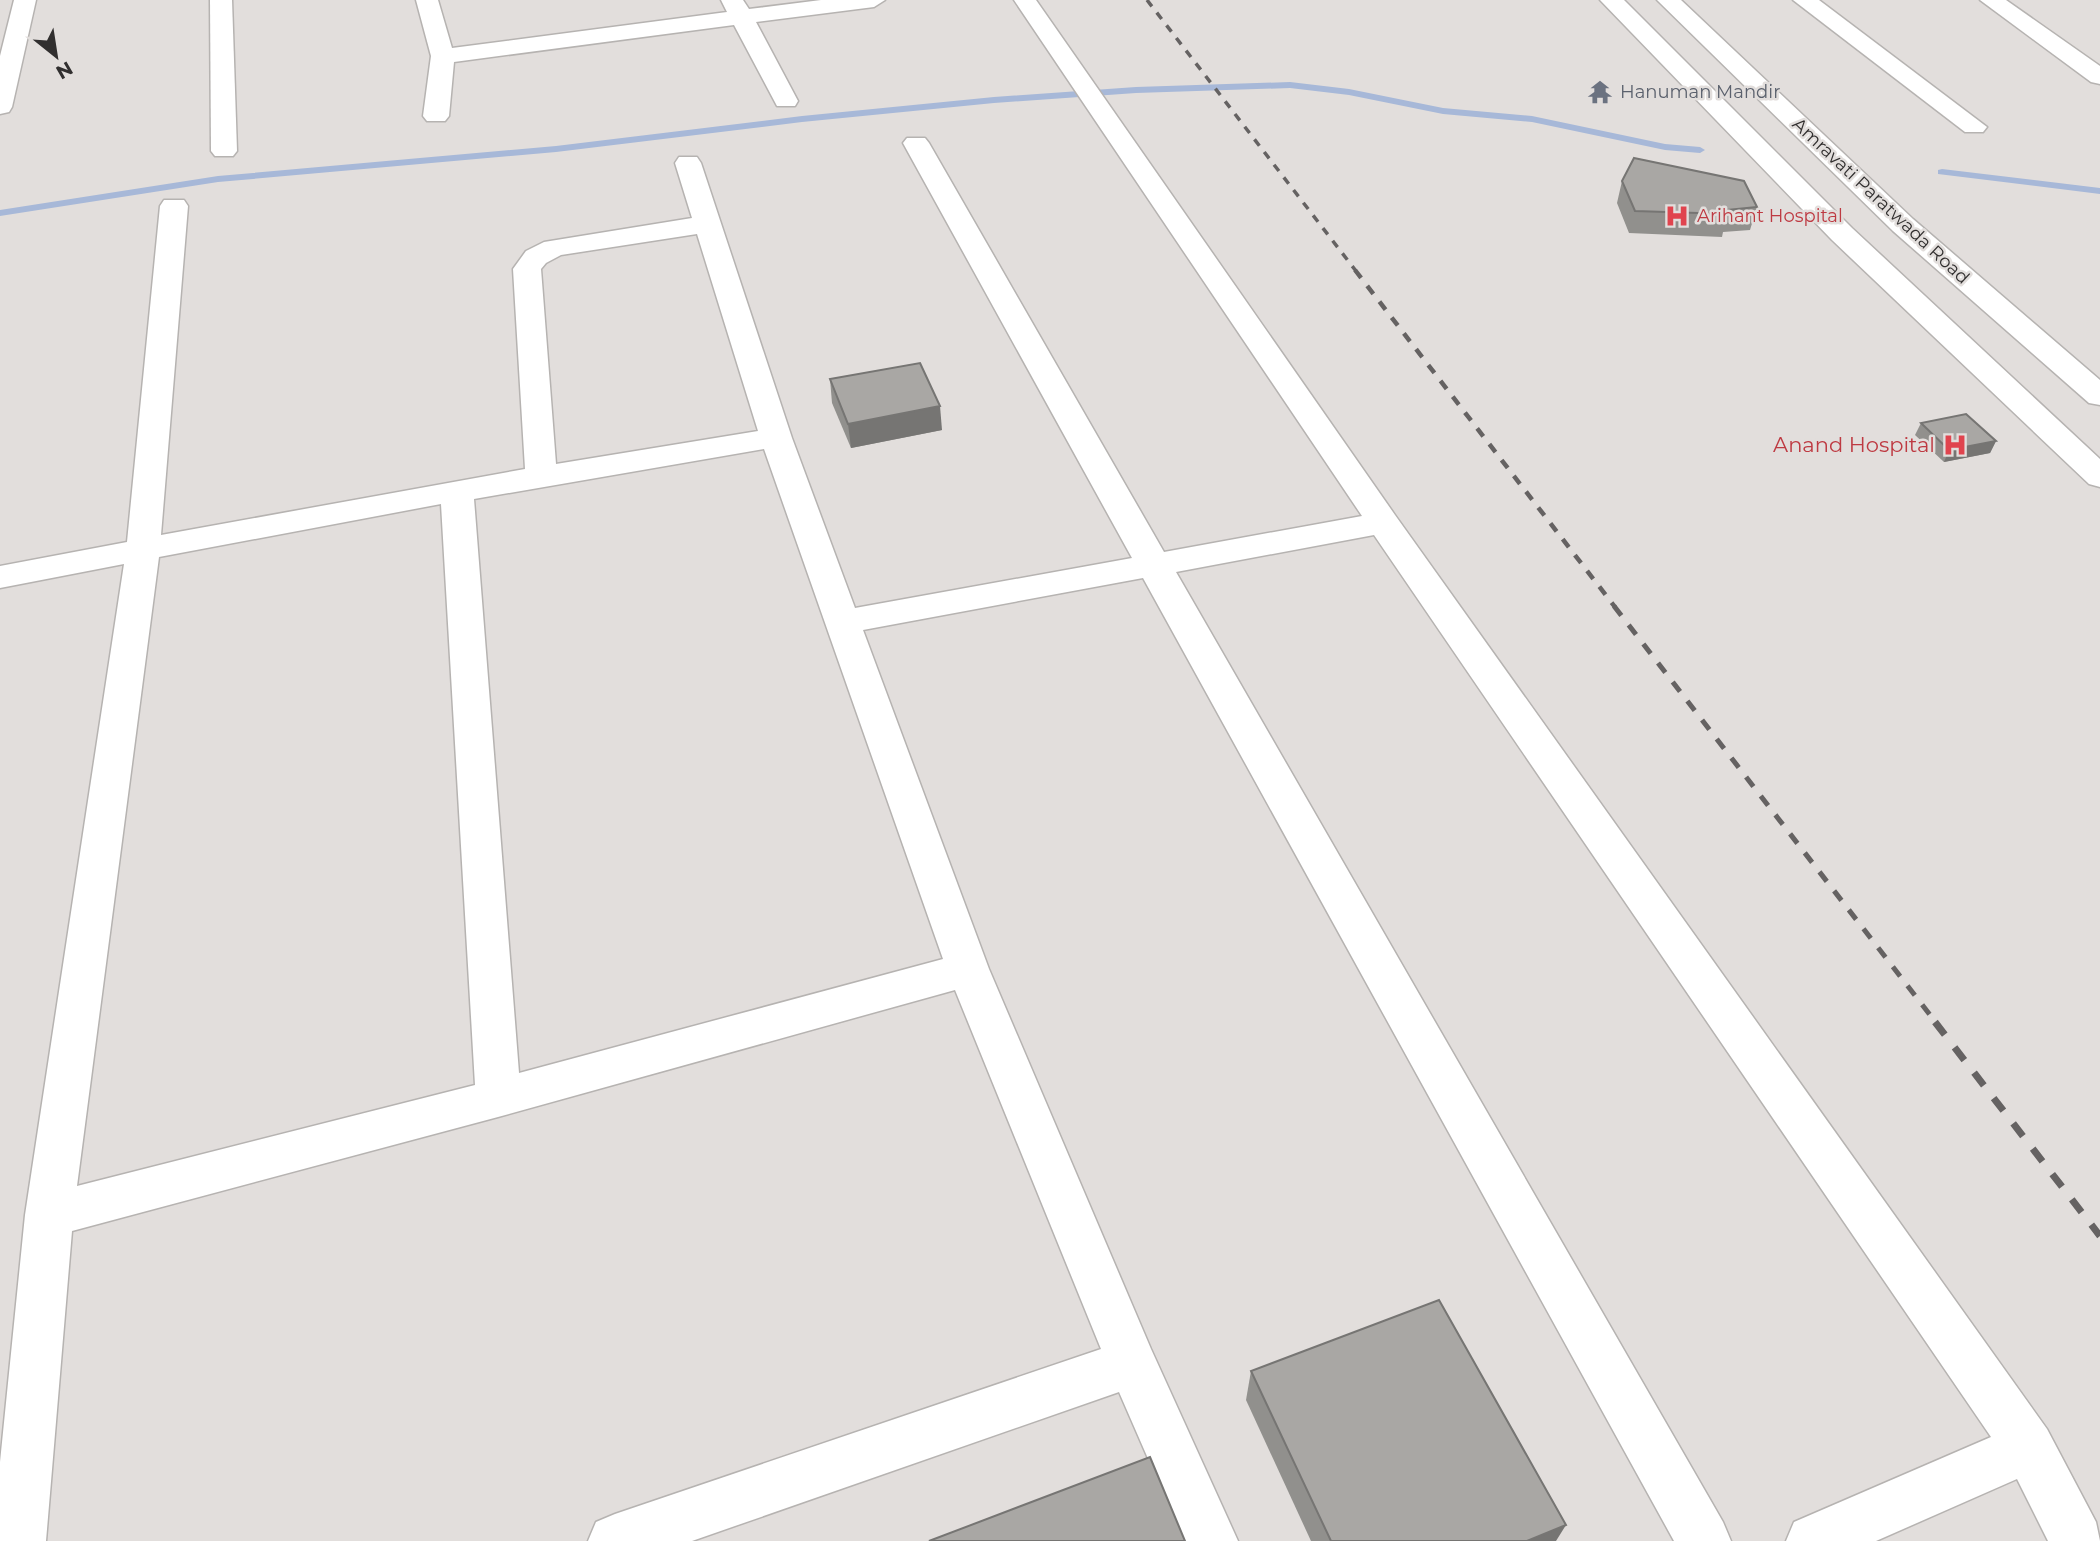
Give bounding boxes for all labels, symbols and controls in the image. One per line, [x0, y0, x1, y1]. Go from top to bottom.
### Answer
north arrow [21, 21, 91, 91]
text: N [52, 56, 77, 84]
temple icon: Hanuman Mandir [1586, 78, 1614, 106]
place label: Hanuman Mandir [1620, 81, 1780, 103]
street label: Amravati Paratwada Road [1788, 113, 1974, 289]
hospital icon: Arihant Hospital [1663, 202, 1691, 230]
place label: Arihant Hospital [1697, 205, 1843, 227]
hospital icon: Anand Hospital [1941, 431, 1969, 459]
place label: Anand Hospital [1773, 432, 1935, 457]

